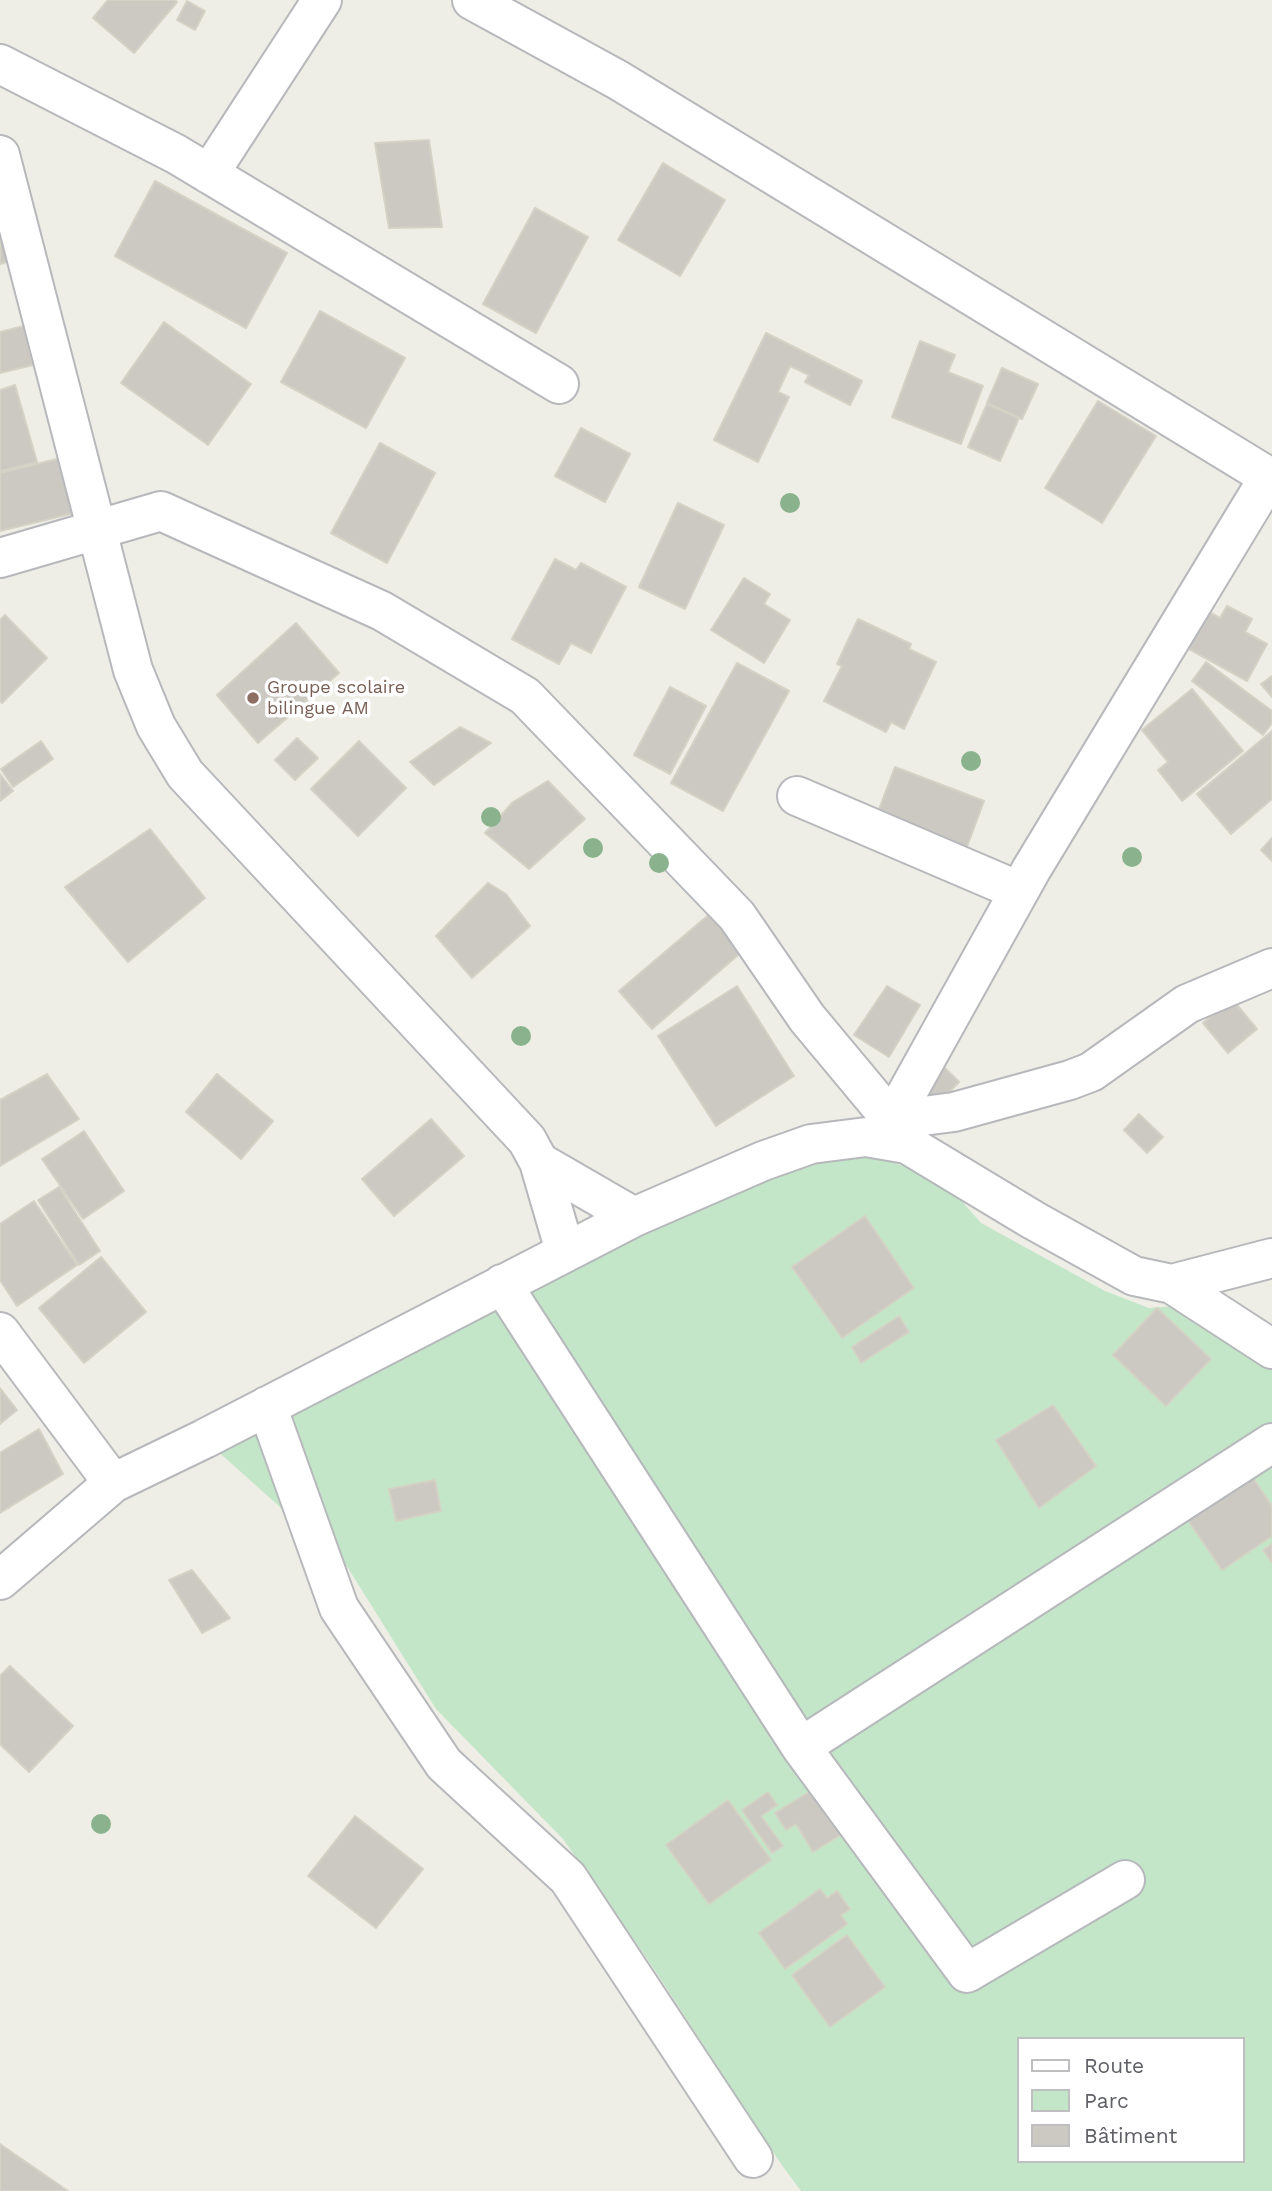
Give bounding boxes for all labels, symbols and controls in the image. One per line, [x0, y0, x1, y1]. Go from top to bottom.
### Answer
place label: Groupe scolaire bilingue AM [267, 677, 405, 720]
marker: Groupe scolaire bilingue AM [245, 690, 261, 706]
legend [1016, 2037, 1244, 2163]
text: Route [1084, 2053, 1144, 2078]
text: Parc [1084, 2088, 1129, 2113]
text: Bâtiment [1084, 2123, 1177, 2148]

